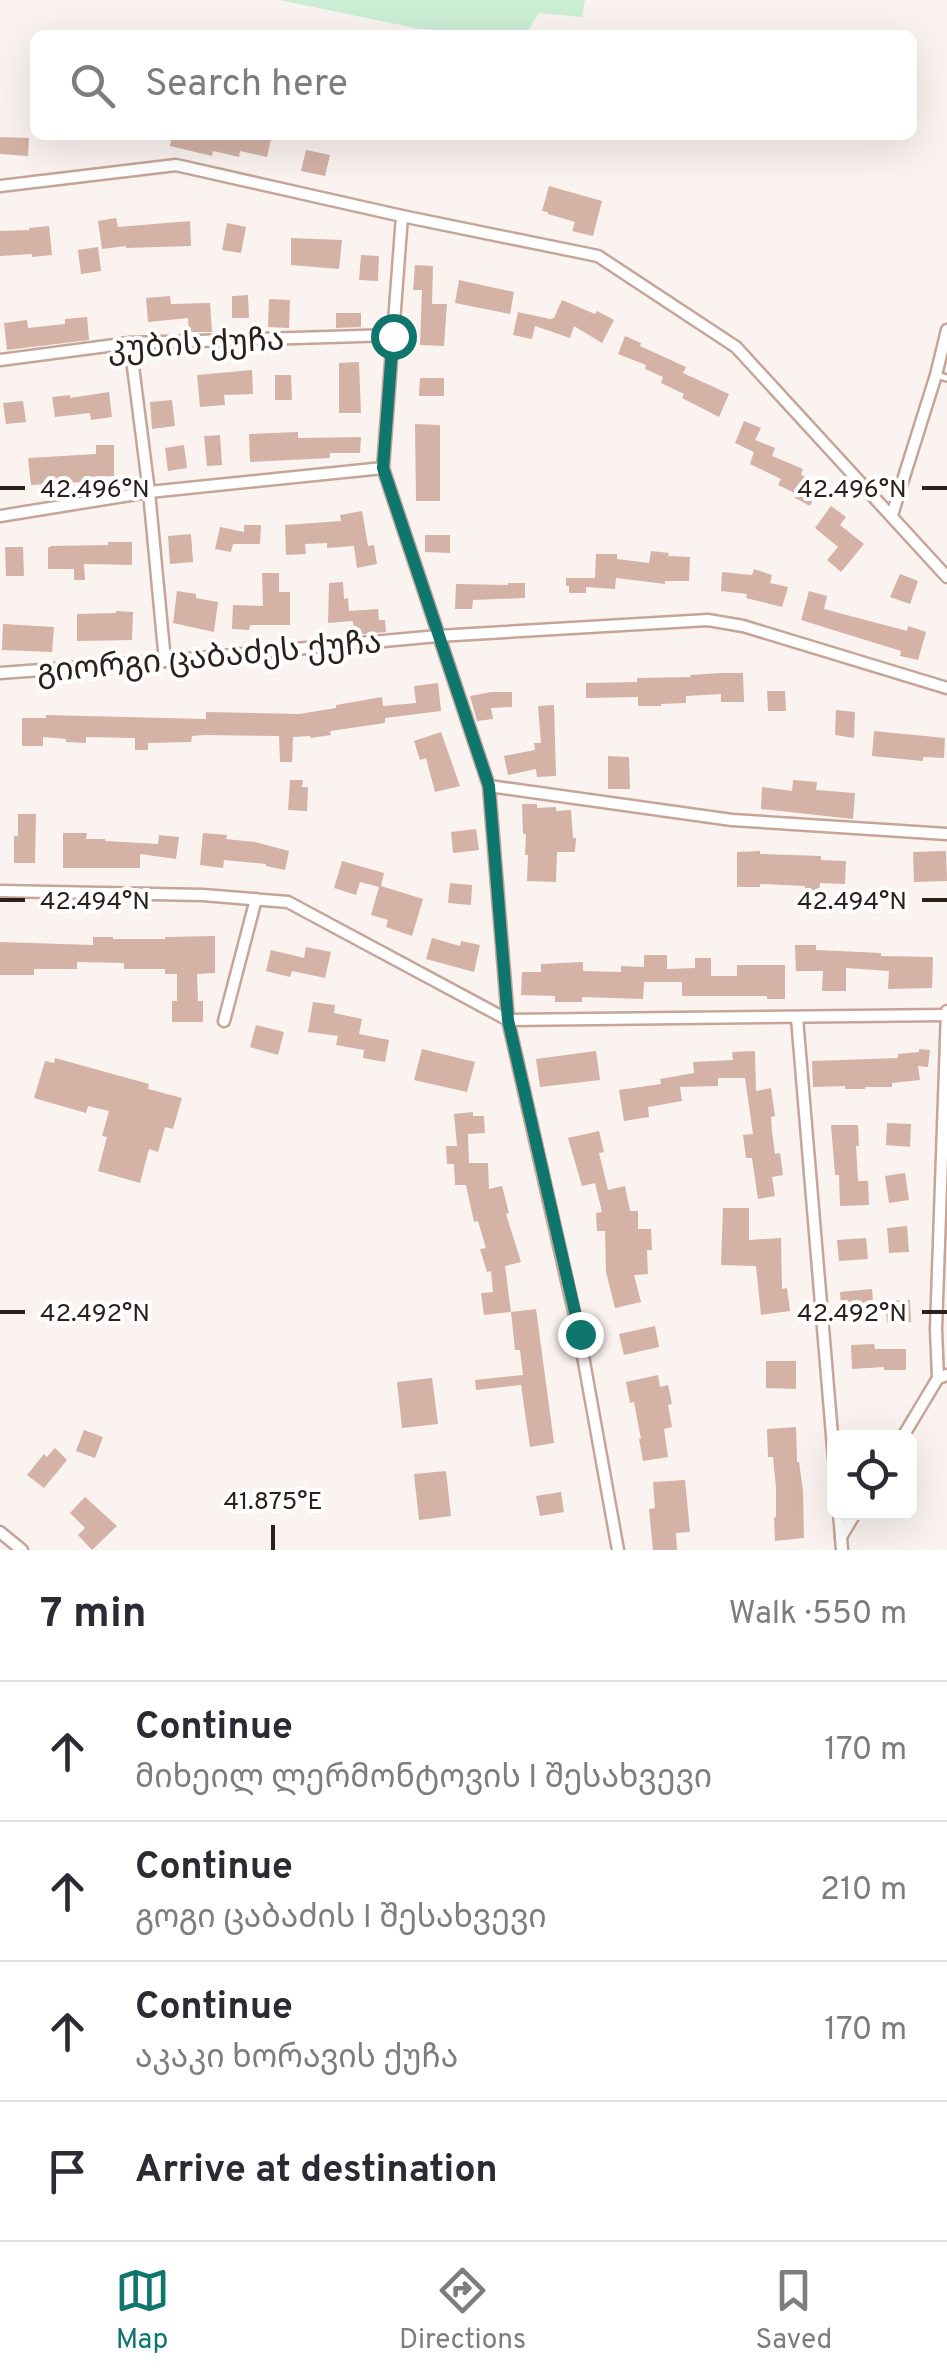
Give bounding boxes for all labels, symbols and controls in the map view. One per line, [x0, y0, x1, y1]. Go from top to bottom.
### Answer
search box [30, 30, 917, 140]
icon: search [65, 58, 120, 113]
text: Search here [145, 61, 348, 110]
route start [371, 314, 417, 360]
street label: კუბის ქუჩა [107, 321, 286, 371]
text: 42.496°N [40, 475, 150, 507]
text: 42.496°N [797, 475, 907, 507]
street label: გიორგი ცაბაძეს ქუჩა [35, 624, 383, 694]
text: 42.494°N [40, 887, 150, 919]
text: 42.494°N [797, 887, 907, 919]
text: 42.492°N [40, 1299, 150, 1331]
text: 42.492°N [797, 1299, 907, 1331]
route end [558, 1312, 604, 1358]
map controls [827, 1430, 917, 1520]
button: locate [827, 1430, 917, 1520]
text: 41.875°E [223, 1487, 323, 1519]
text: 7 min [40, 1589, 147, 1642]
text: Walk · 550 m [729, 1595, 907, 1635]
text: Continue [135, 1704, 293, 1753]
icon: ahead [40, 1724, 95, 1779]
text: 170 m [824, 1731, 907, 1771]
text: მიხეილ ლერმონტოვის I შესახვევი [135, 1759, 712, 1799]
text: Continue [135, 1844, 293, 1893]
icon: ahead [40, 1864, 95, 1919]
text: 210 m [820, 1871, 907, 1911]
text: გოგი ცაბაძის I შესახვევი [135, 1899, 547, 1939]
text: Continue [135, 1984, 293, 2033]
icon: ahead [40, 2004, 95, 2059]
text: 170 m [824, 2011, 907, 2051]
text: აკაკი ხორავის ქუჩა [135, 2039, 458, 2079]
icon: arrive [40, 2144, 95, 2199]
text: Arrive at destination [135, 2147, 498, 2196]
tab: Map [115, 2263, 170, 2359]
tab: Directions [399, 2263, 526, 2359]
tab: Saved [755, 2263, 832, 2359]

